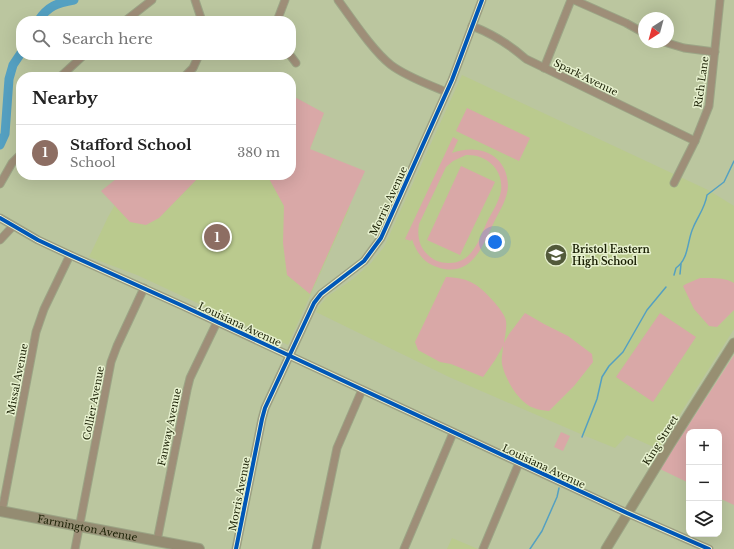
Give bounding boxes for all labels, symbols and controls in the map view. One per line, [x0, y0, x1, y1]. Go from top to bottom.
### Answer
north arrow [638, 12, 674, 48]
search box [16, 16, 296, 60]
icon: search [30, 27, 52, 49]
text: Search here [62, 29, 153, 48]
street label: Rich Lane [691, 55, 712, 109]
street label: Spark Avenue [551, 56, 620, 99]
text: Nearby [32, 88, 98, 109]
text: Stafford School [70, 135, 192, 154]
text: 1 [42, 144, 48, 161]
text: 380 m [237, 144, 280, 161]
text: School [70, 154, 116, 171]
street label: Morris Avenue [367, 164, 410, 238]
pin: 1 [204, 222, 230, 252]
your location [485, 232, 505, 252]
school or university icon: Bristol Eastern High School [543, 242, 569, 268]
place label: Bristol Eastern High School [572, 243, 651, 268]
street label: Louisiana Avenue [196, 299, 284, 350]
street label: Missal Avenue [4, 342, 31, 416]
street label: Collier Avenue [80, 365, 107, 441]
street label: Fanway Avenue [155, 387, 184, 467]
street label: King Street [640, 412, 681, 468]
map controls [686, 429, 722, 537]
button: + [686, 429, 722, 465]
street label: Louisiana Avenue [500, 441, 588, 492]
street label: Morris Avenue [226, 456, 253, 532]
button: − [686, 465, 722, 501]
button: layers [686, 501, 722, 537]
street label: Farmington Avenue [36, 512, 139, 544]

